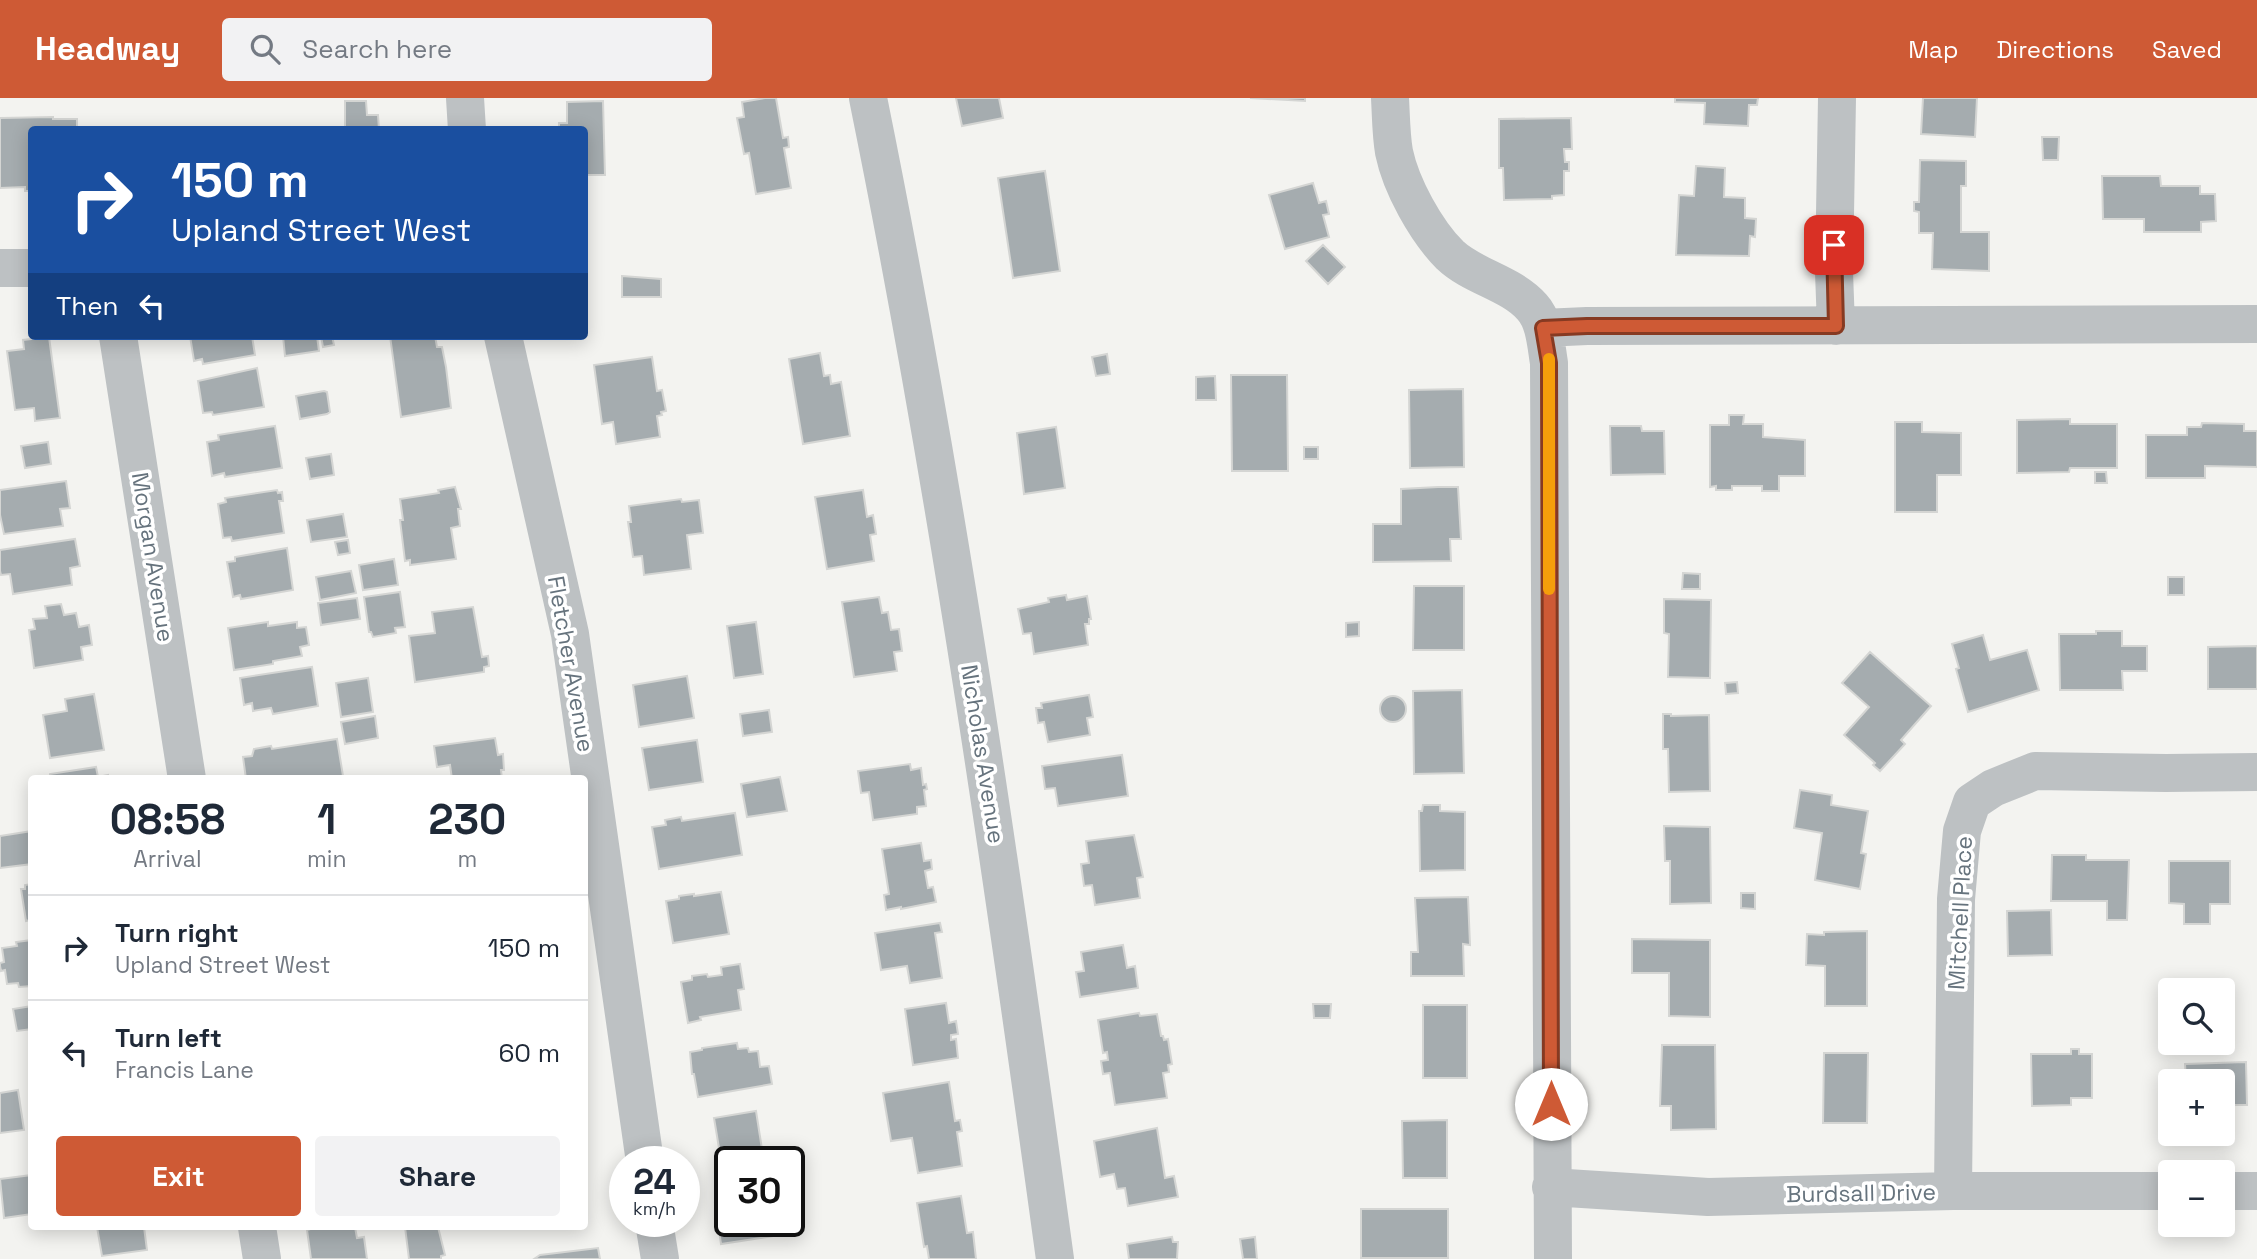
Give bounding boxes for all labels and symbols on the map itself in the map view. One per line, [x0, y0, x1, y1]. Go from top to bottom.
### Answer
pin [1804, 215, 1864, 275]
street label: Morgan Avenue [125, 470, 181, 644]
street label: Fletcher Avenue [541, 574, 601, 754]
street label: Nicholas Avenue [954, 662, 1012, 846]
street label: Mitchell Place [1941, 835, 1979, 991]
position arrow [1514, 1067, 1588, 1141]
speed limit sign: 30 [714, 1146, 805, 1237]
street label: Burdsall Drive [1786, 1177, 1936, 1209]

